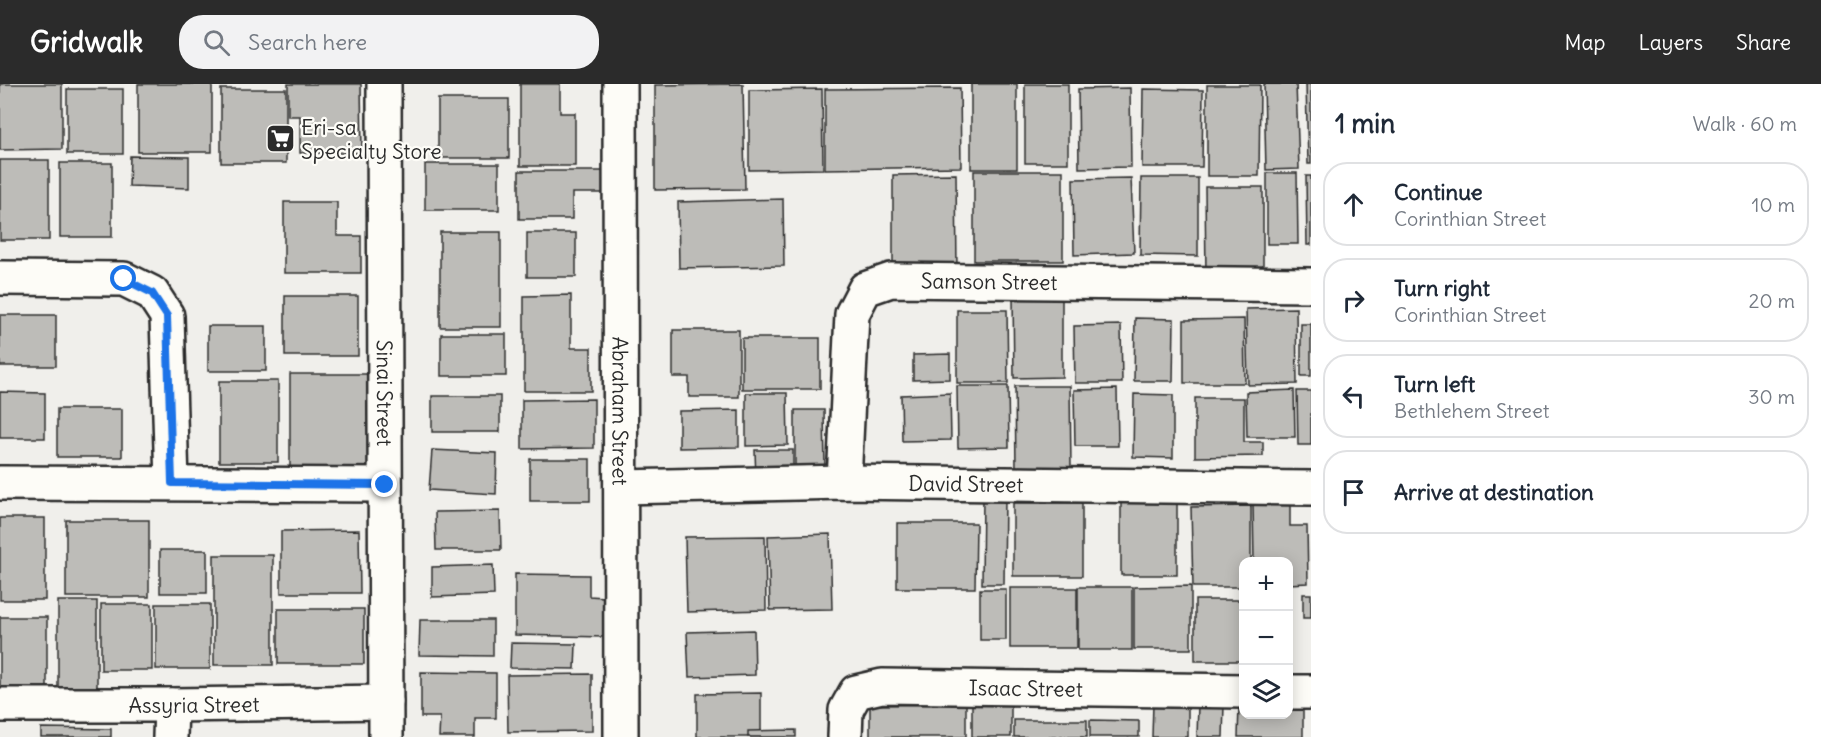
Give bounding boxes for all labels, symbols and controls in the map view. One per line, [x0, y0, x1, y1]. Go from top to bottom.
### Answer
search box [179, 15, 599, 69]
text: Gridwalk [30, 24, 143, 60]
icon: search [200, 26, 233, 59]
text: Search here [248, 28, 367, 56]
text: Map [1565, 29, 1605, 56]
text: Layers [1638, 29, 1703, 56]
text: Share [1736, 29, 1791, 56]
text: 1 min [1335, 107, 1395, 140]
text: Walk · 60 m [1692, 111, 1797, 136]
place label: Eri-sa Specialty Store [301, 114, 442, 165]
supermarket icon: Eri-sa Specialty Store [264, 123, 296, 155]
text: Continue [1394, 178, 1483, 206]
icon: ahead [1337, 188, 1370, 221]
text: 10 m [1752, 192, 1795, 217]
text: Corinthian Street [1394, 206, 1546, 231]
route start [110, 265, 136, 291]
street label: Samson Street [921, 267, 1058, 295]
text: Turn right [1394, 274, 1490, 302]
icon: right [1337, 284, 1370, 317]
text: 20 m [1749, 288, 1795, 313]
text: Corinthian Street [1394, 302, 1546, 327]
street label: Abraham Street [607, 336, 634, 486]
street label: Sinai Street [371, 340, 399, 446]
text: Turn left [1394, 370, 1475, 398]
icon: left [1337, 380, 1370, 413]
text: 30 m [1748, 384, 1795, 409]
text: Bethlehem Street [1394, 398, 1549, 423]
street label: David Street [908, 469, 1024, 498]
route end [371, 471, 397, 497]
icon: arrive [1337, 476, 1370, 509]
text: Arrive at destination [1394, 478, 1594, 506]
map controls [1239, 557, 1293, 719]
button: + [1239, 557, 1293, 611]
button: − [1239, 611, 1293, 665]
button: layers [1239, 665, 1293, 719]
street label: Isaac Street [968, 674, 1083, 702]
street label: Assyria Street [129, 690, 260, 719]

